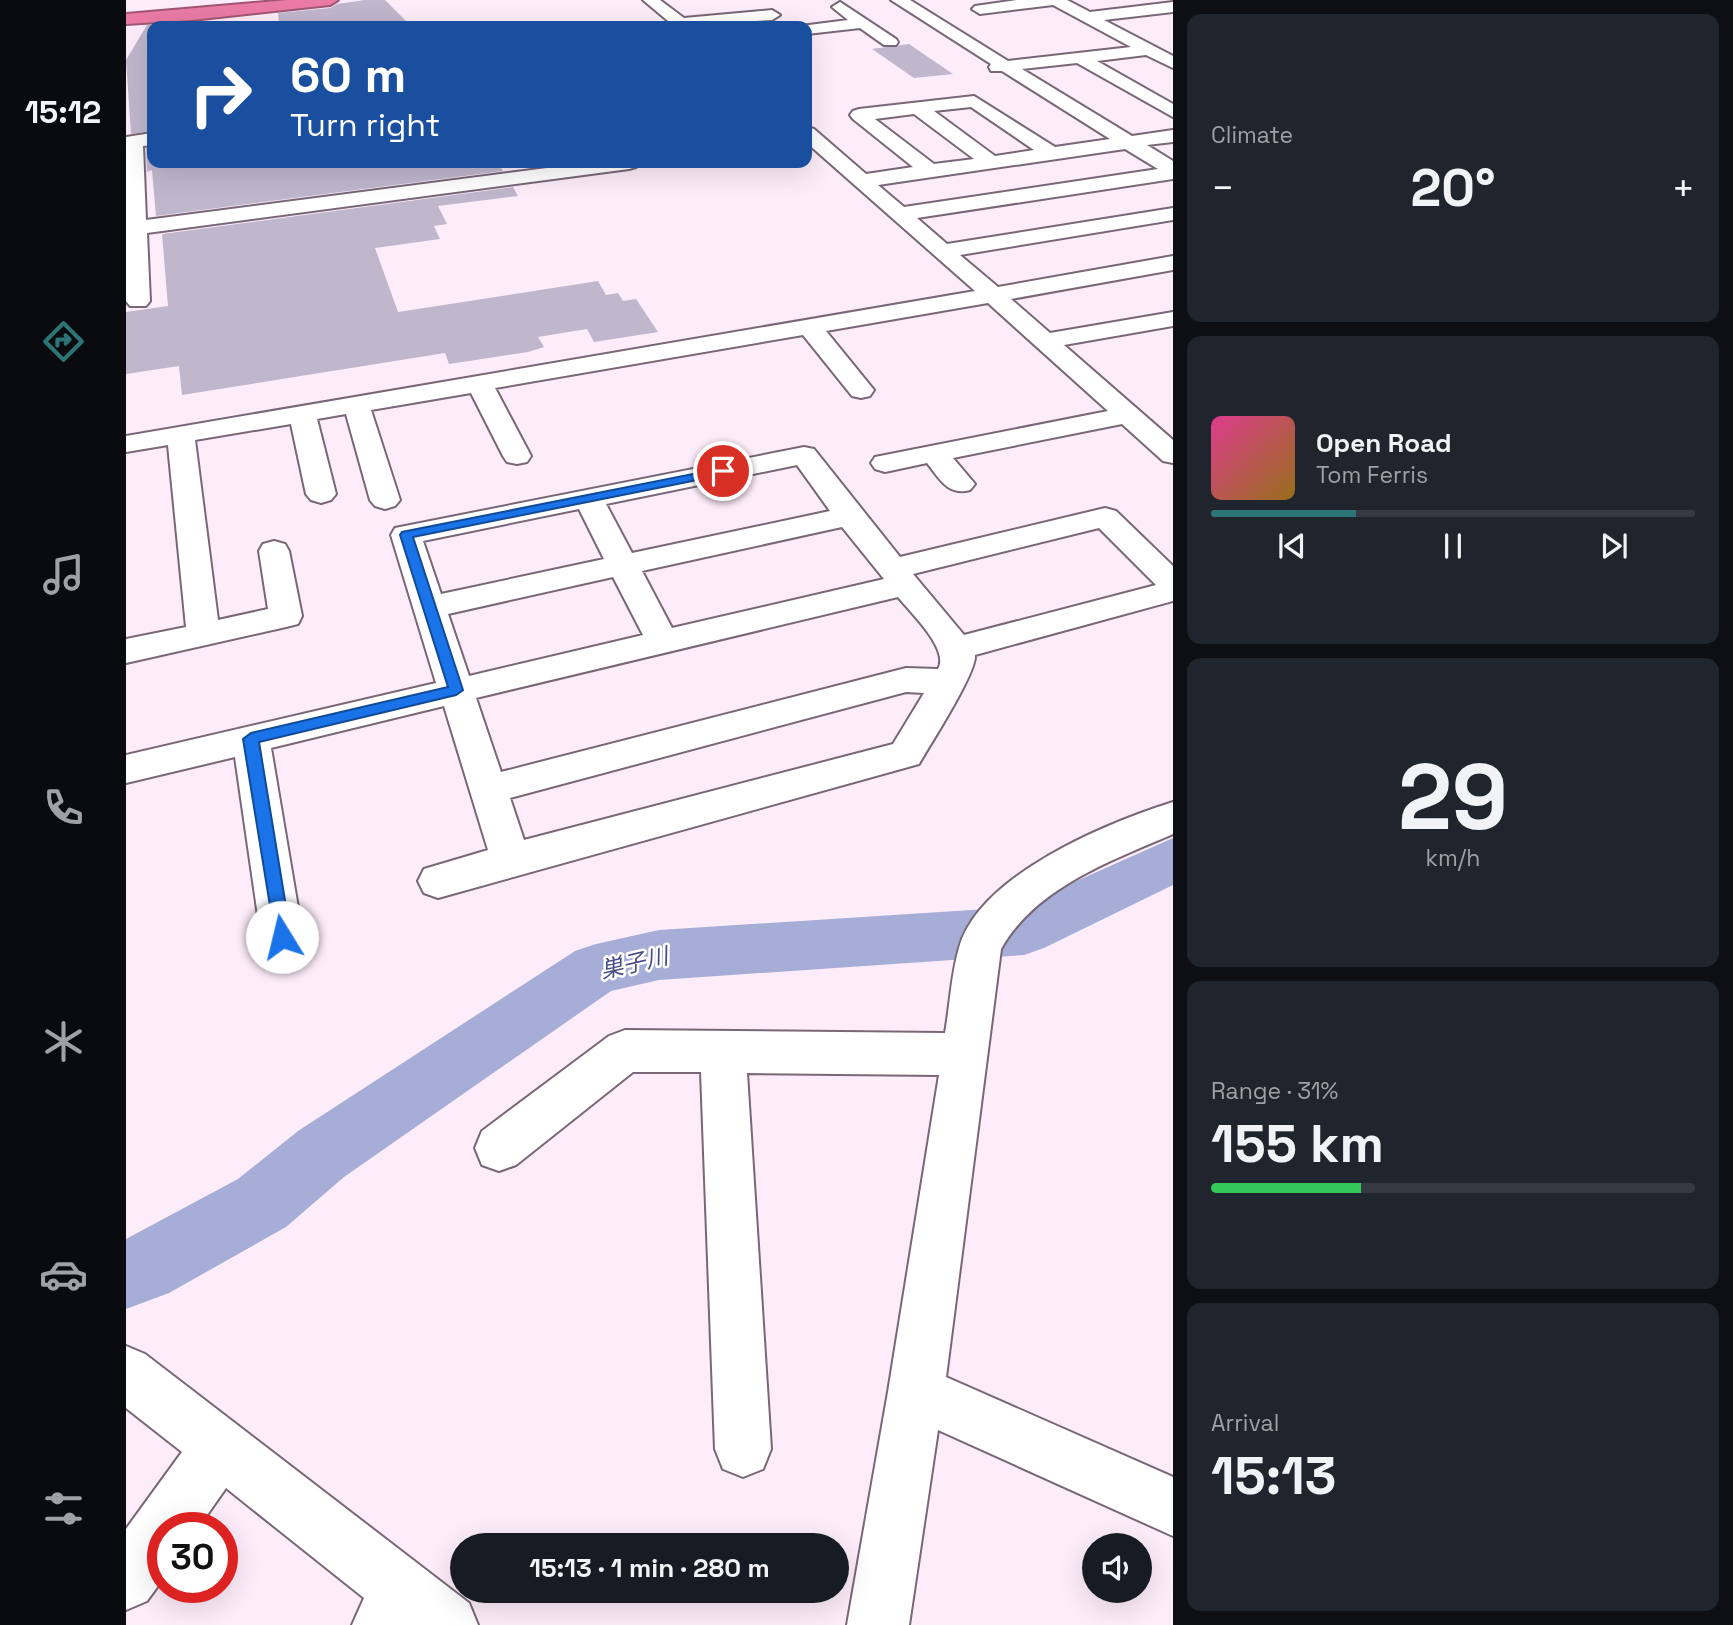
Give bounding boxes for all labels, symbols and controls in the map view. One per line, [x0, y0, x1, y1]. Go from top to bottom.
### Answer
text: 60 m [290, 44, 406, 106]
icon: right [175, 49, 266, 140]
text: 15:12 [25, 92, 101, 132]
text: Turn right [290, 105, 440, 145]
text: Climate [1211, 120, 1293, 150]
text: 20° [1410, 155, 1496, 221]
text: − [1211, 164, 1235, 212]
text: + [1671, 164, 1695, 212]
icon: directions [39, 317, 88, 366]
text: Open Road [1316, 426, 1452, 460]
pin [693, 441, 753, 501]
icon: arrive [704, 452, 742, 490]
text: Tom Ferris [1316, 460, 1428, 490]
icon: previous [1273, 527, 1311, 565]
icon: pause [1434, 527, 1472, 565]
icon: next [1595, 527, 1633, 565]
icon: music [39, 550, 88, 599]
text: 29 [1398, 739, 1508, 856]
icon: phone [39, 783, 88, 832]
text: km/h [1426, 843, 1480, 873]
position arrow [245, 900, 319, 974]
water label: 巣子川 [597, 940, 674, 985]
icon: climate [39, 1017, 88, 1066]
text: Range · 31% [1211, 1076, 1338, 1106]
text: 155 km [1211, 1111, 1384, 1177]
icon: car [39, 1250, 88, 1299]
text: Arrival [1211, 1408, 1279, 1438]
text: 15:13 [1211, 1443, 1336, 1509]
icon: filters [39, 1484, 88, 1533]
speed limit sign: 30 [147, 1512, 238, 1603]
map controls [1082, 1533, 1152, 1603]
button: sound [1082, 1533, 1152, 1603]
text: 15:13 · 1 min · 280 m [529, 1551, 770, 1585]

